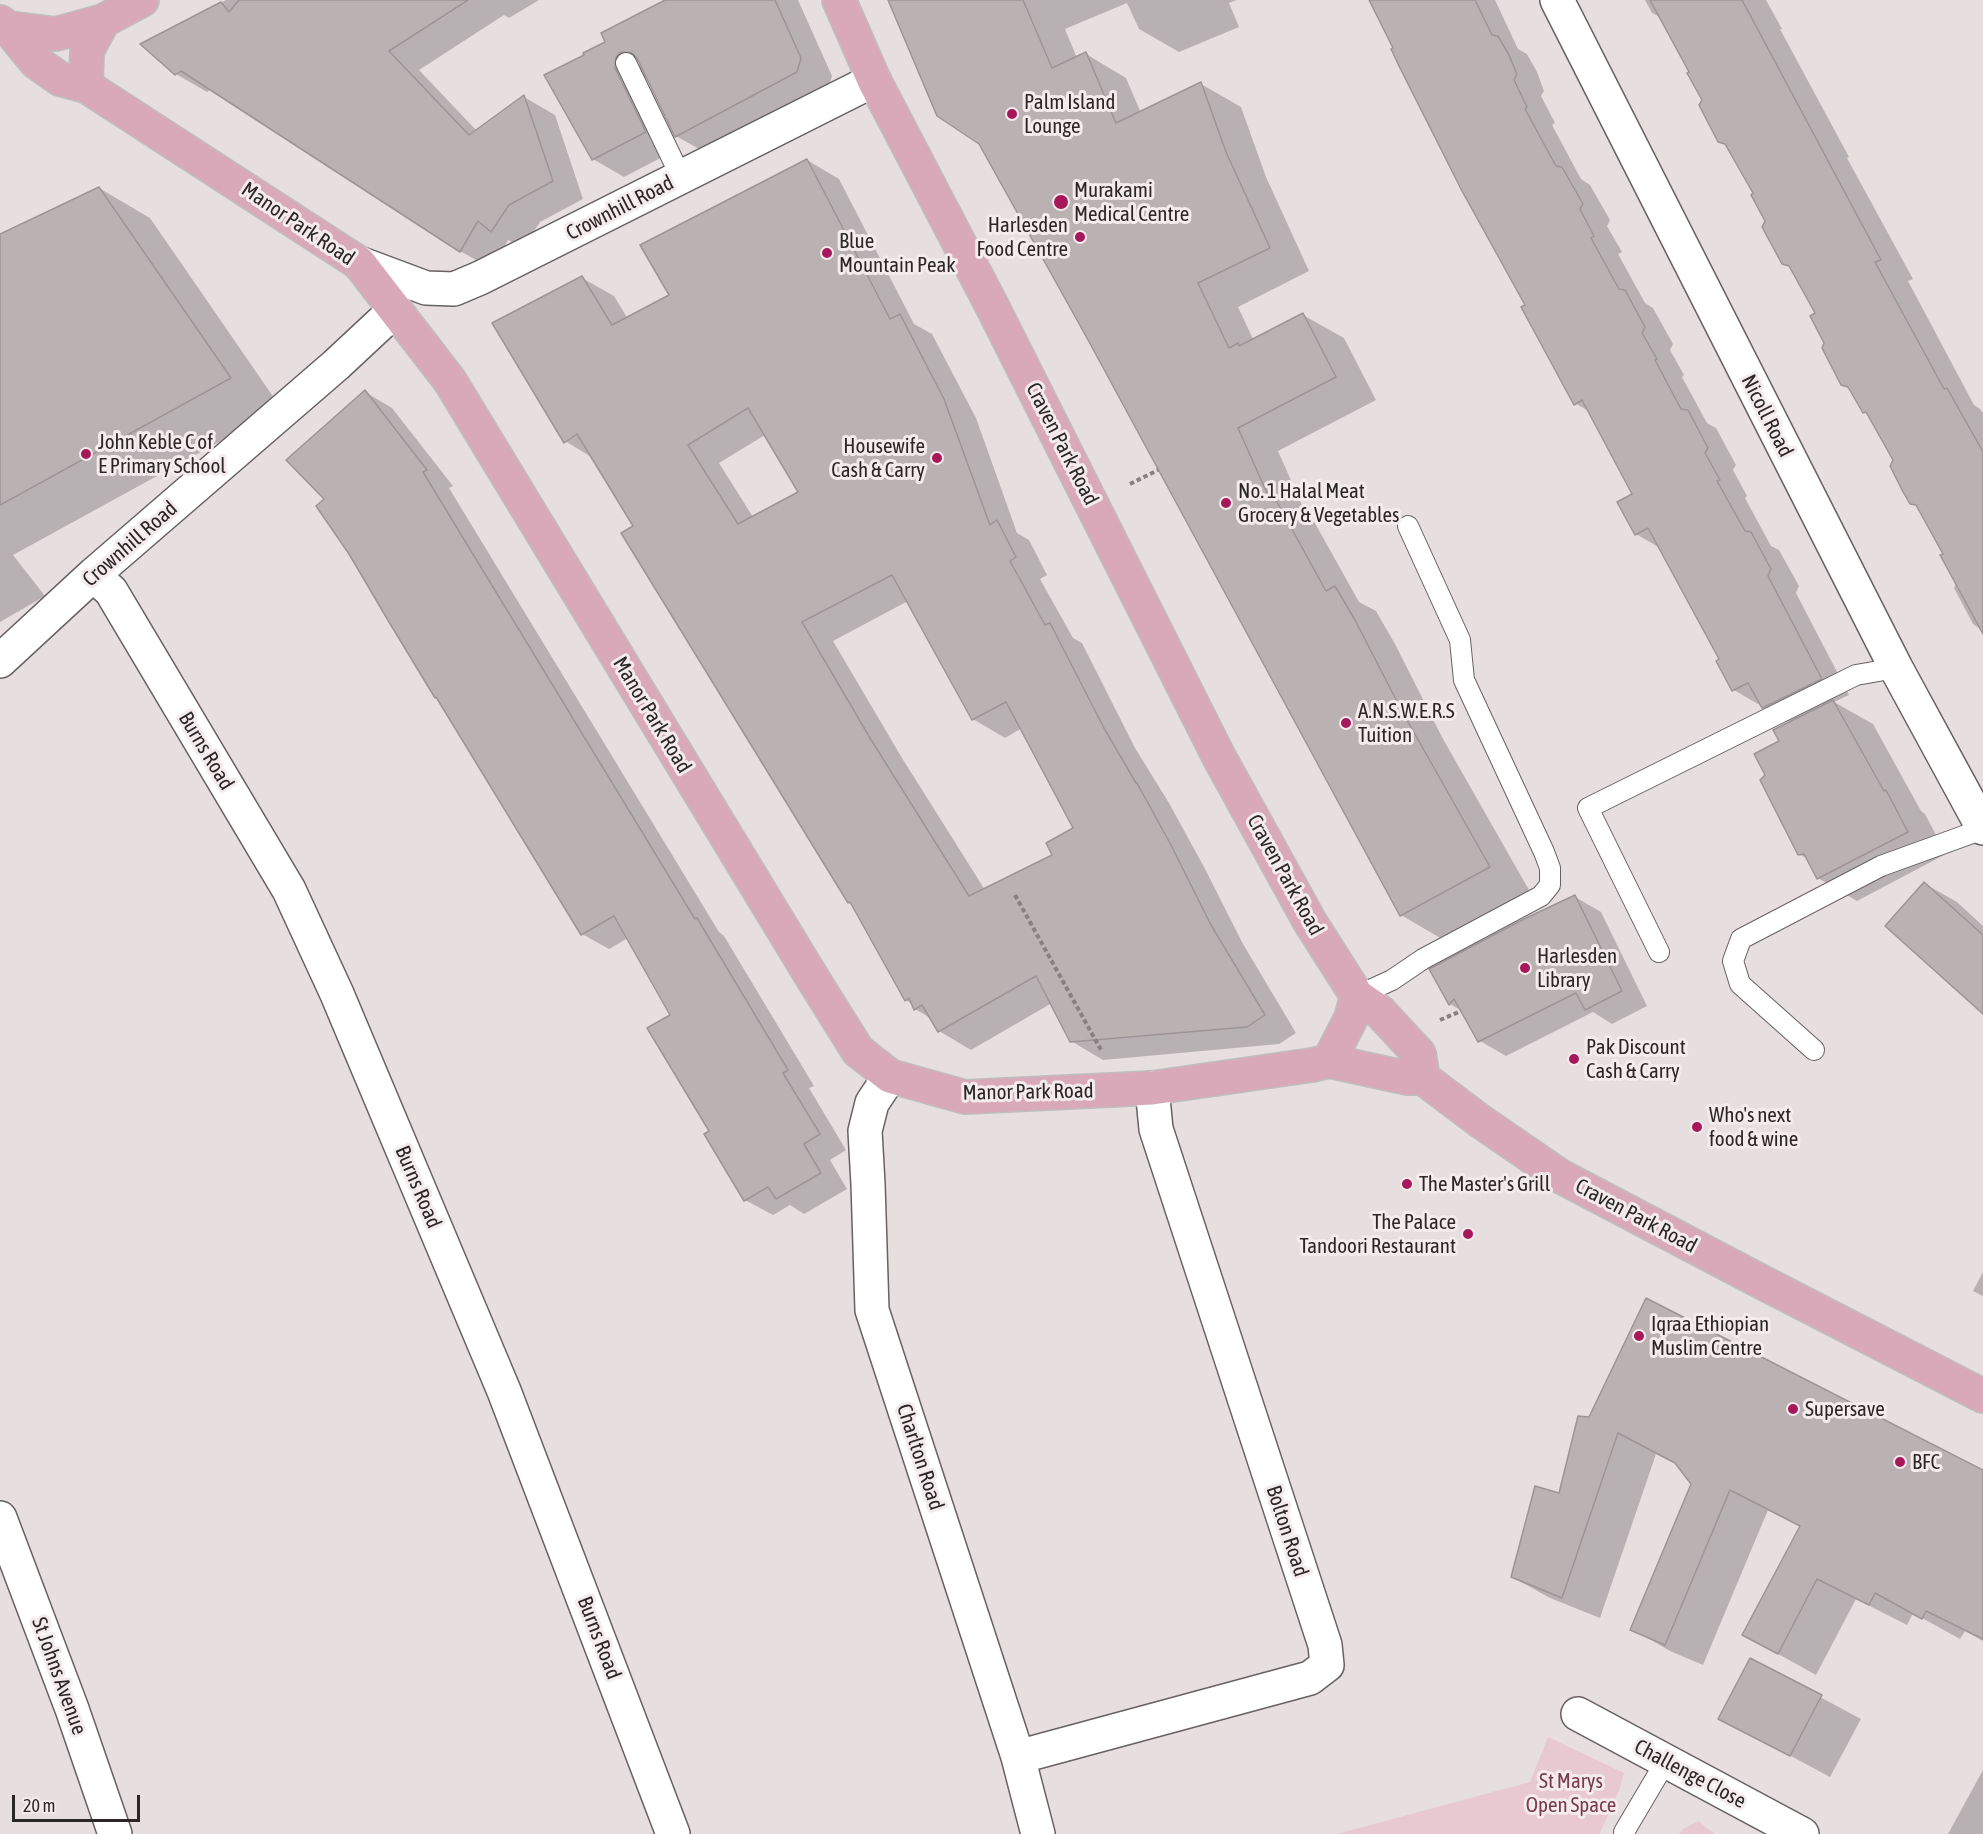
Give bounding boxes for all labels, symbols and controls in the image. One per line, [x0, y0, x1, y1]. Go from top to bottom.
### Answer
place label: Palm Island Lounge [1024, 89, 1115, 139]
marker: Palm Island Lounge [1005, 107, 1019, 121]
street label: Crownhill Road [562, 170, 678, 246]
street label: Manor Park Road [237, 177, 359, 271]
place label: Murakami Medical Centre [1074, 177, 1189, 227]
marker: Murakami Medical Centre [1052, 193, 1070, 211]
place label: Harlesden Food Centre [976, 212, 1068, 262]
place label: Blue Mountain Peak [839, 228, 956, 278]
marker: Harlesden Food Centre [1073, 230, 1087, 244]
marker: Blue Mountain Peak [820, 246, 834, 260]
street label: Nicoll Road [1736, 371, 1798, 461]
street label: Craven Park Road [1020, 379, 1104, 509]
place label: John Keble C of E Primary School [98, 429, 226, 479]
place label: Housewife Cash & Carry [831, 433, 925, 483]
marker: John Keble C of E Primary School [79, 447, 93, 461]
marker: Housewife Cash & Carry [930, 451, 944, 465]
place label: No. 1 Halal Meat Grocery & Vegetables [1238, 478, 1399, 528]
street label: Crownhill Road [78, 496, 182, 592]
marker: No. 1 Halal Meat Grocery & Vegetables [1219, 496, 1233, 510]
street label: Manor Park Road [607, 652, 697, 778]
place label: A.N.S.W.E.R.S Tuition [1358, 698, 1455, 748]
street label: Burns Road [173, 707, 239, 795]
marker: A.N.S.W.E.R.S Tuition [1339, 716, 1353, 730]
street label: Craven Park Road [1241, 810, 1329, 940]
place label: Harlesden Library [1537, 943, 1617, 993]
marker: Harlesden Library [1518, 961, 1532, 975]
place label: Pak Discount Cash & Carry [1586, 1034, 1686, 1084]
marker: Pak Discount Cash & Carry [1567, 1052, 1581, 1066]
street label: Manor Park Road [962, 1078, 1094, 1106]
place label: Who's next food & wine [1709, 1102, 1798, 1152]
marker: Who's next food & wine [1690, 1120, 1704, 1134]
street label: Burns Road [389, 1142, 447, 1232]
place label: The Master's Grill [1419, 1171, 1550, 1197]
street label: Craven Park Road [1571, 1173, 1701, 1259]
marker: The Master's Grill [1400, 1177, 1414, 1191]
place label: The Palace Tandoori Restaurant [1300, 1209, 1456, 1259]
marker: The Palace Tandoori Restaurant [1461, 1227, 1475, 1241]
place label: Iqraa Ethiopian Muslim Centre [1651, 1311, 1769, 1361]
marker: Iqraa Ethiopian Muslim Centre [1632, 1329, 1646, 1343]
place label: Supersave [1805, 1396, 1885, 1422]
street label: Charlton Road [891, 1401, 949, 1513]
marker: Supersave [1786, 1402, 1800, 1416]
place label: BFC [1912, 1449, 1940, 1475]
marker: BFC [1893, 1455, 1907, 1469]
street label: Bolton Road [1260, 1482, 1314, 1580]
street label: Burns Road [572, 1593, 626, 1683]
street label: St Johns Avenue [26, 1614, 92, 1738]
street label: Challenge Close [1630, 1734, 1750, 1814]
park label: St Marys Open Space [1526, 1768, 1616, 1818]
scale bar [15, 1783, 142, 1821]
text: 20 m [23, 1795, 55, 1816]

